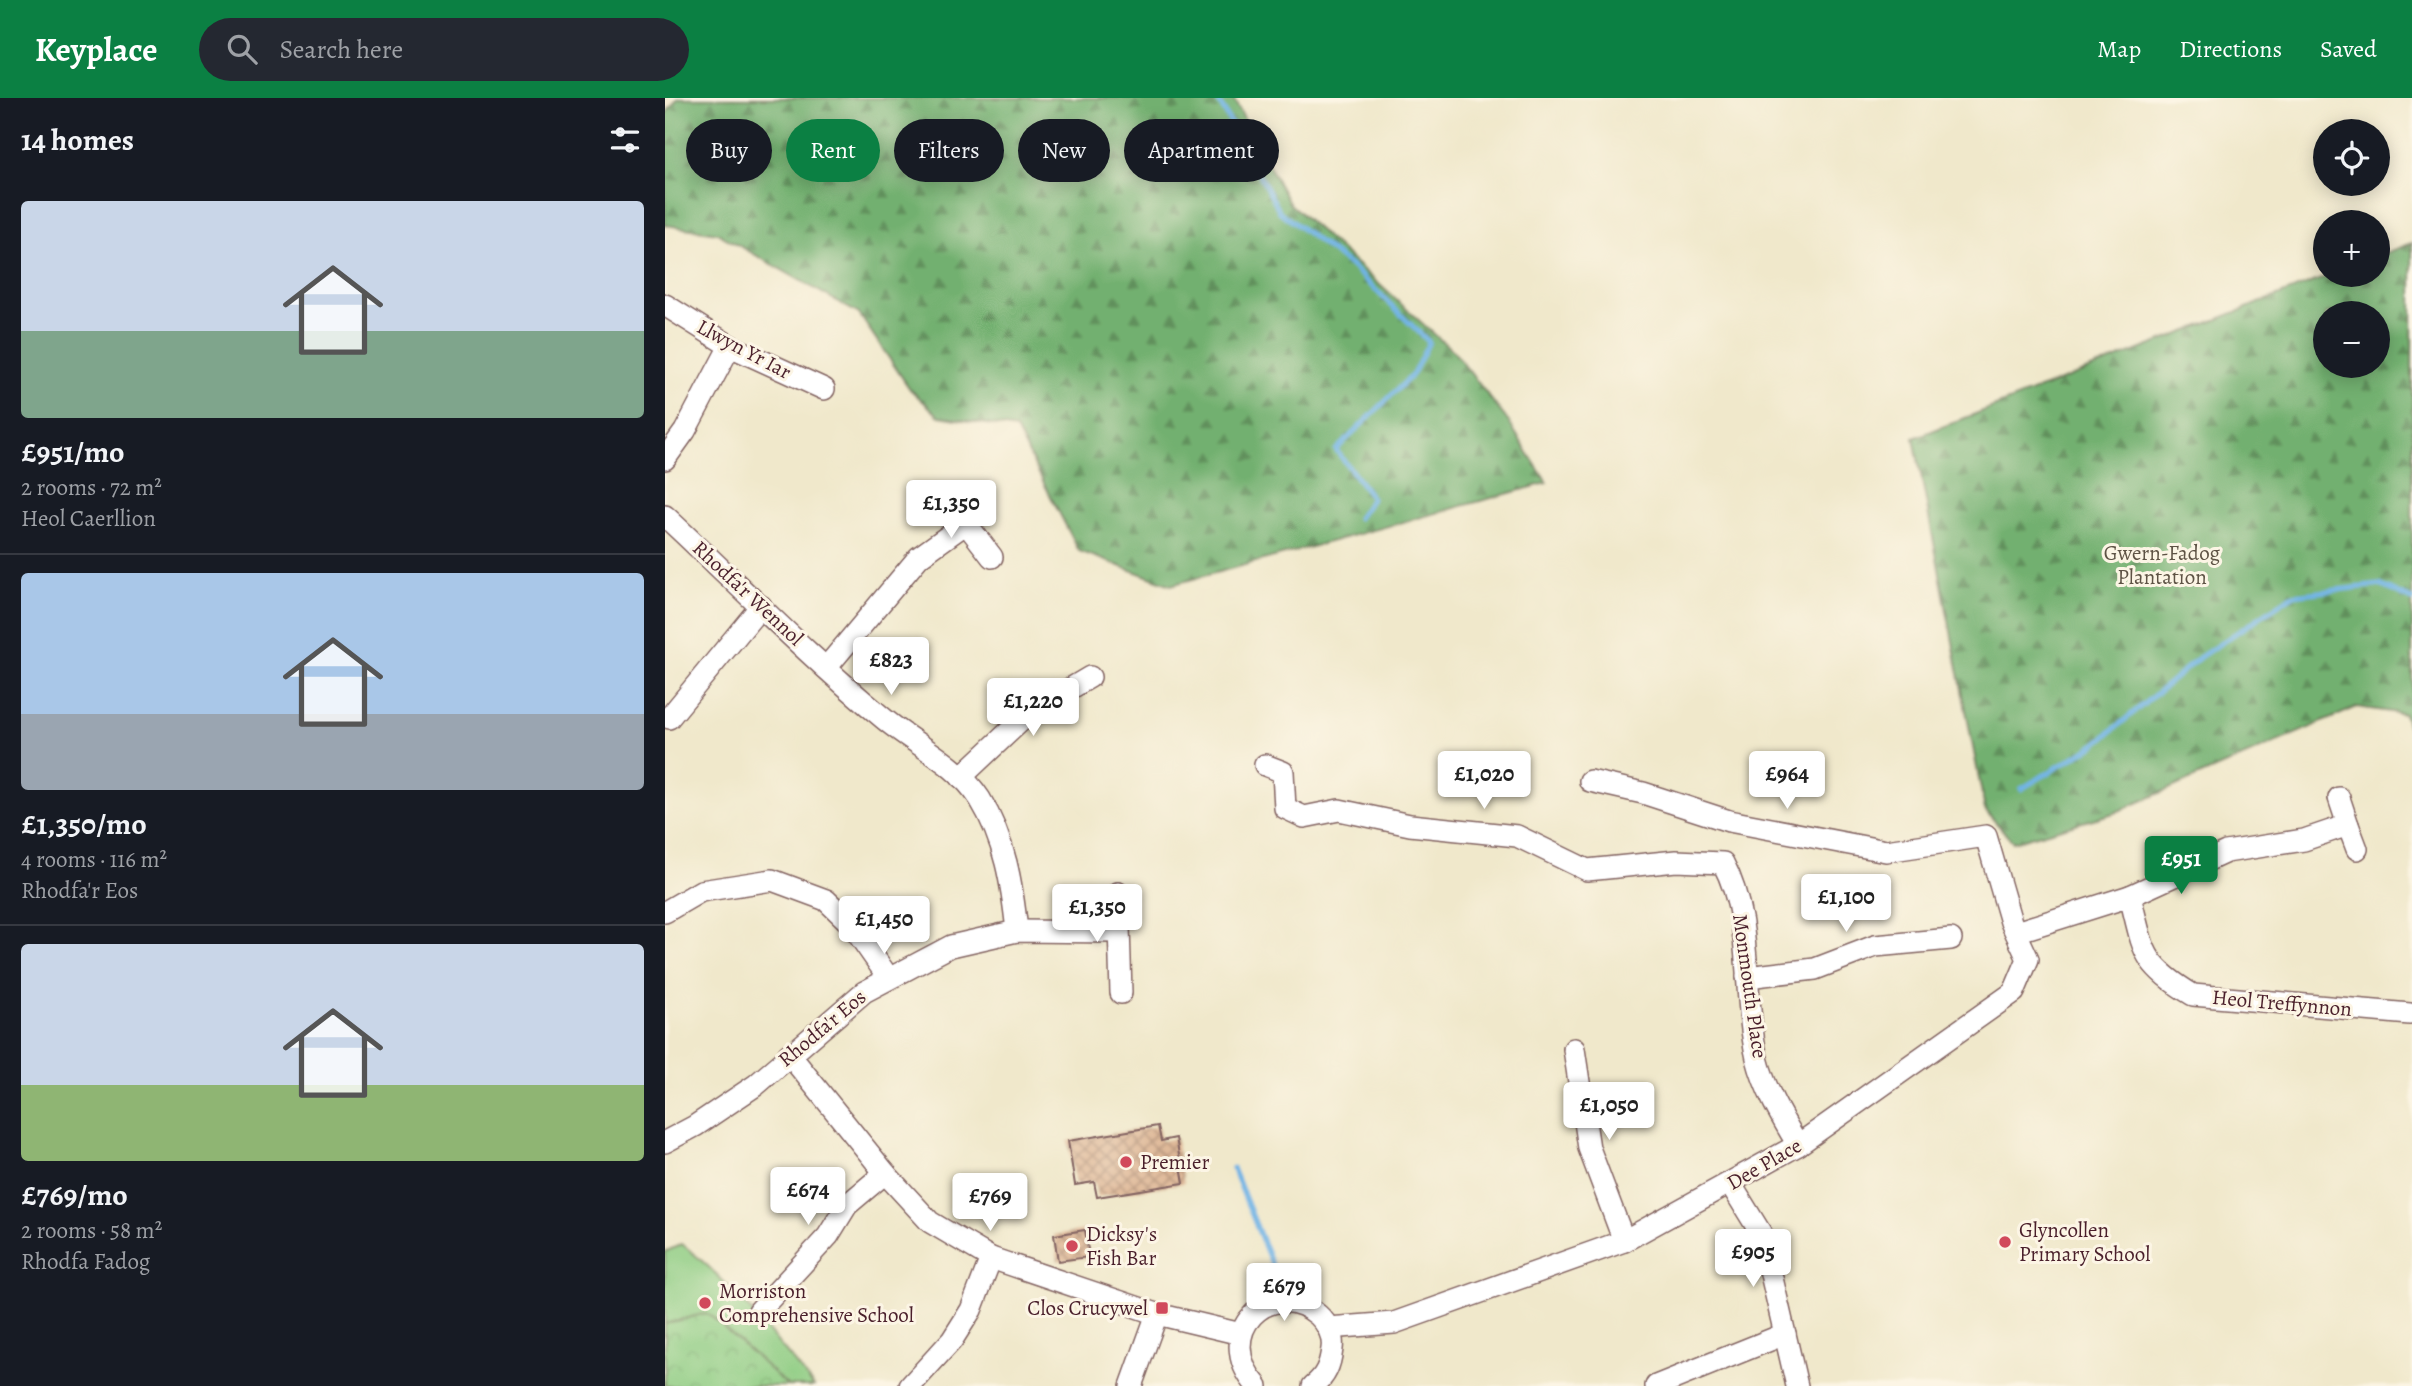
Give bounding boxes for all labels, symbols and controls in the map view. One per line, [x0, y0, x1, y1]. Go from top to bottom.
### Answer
search box [199, 18, 689, 81]
text: Keyplace [35, 27, 157, 72]
icon: search [223, 30, 261, 68]
text: Search here [279, 32, 403, 67]
text: Map [2097, 33, 2141, 65]
text: Directions [2179, 33, 2282, 65]
text: Saved [2320, 33, 2377, 65]
chip: Buy [686, 119, 772, 182]
chip: Rent [786, 119, 880, 182]
chip: Filters [894, 119, 1004, 182]
chip: New [1018, 119, 1110, 182]
chip: Apartment [1124, 119, 1279, 182]
map controls [2313, 119, 2390, 378]
button: locate [2313, 119, 2390, 196]
text: 14 homes [21, 120, 134, 160]
icon: filters [606, 121, 644, 159]
button: + [2313, 210, 2390, 287]
icon: home [270, 247, 396, 373]
button: − [2313, 301, 2390, 378]
street label: Llwyn Yr Iar [692, 312, 796, 386]
text: £951/mo [21, 432, 125, 472]
text: 2 rooms · 72 m² [21, 472, 162, 503]
pin: £1,350 [894, 480, 1008, 540]
text: £1,350 [922, 487, 980, 518]
text: Heol Caerllion [21, 503, 156, 534]
street label: Rhodfa'r Wennol [686, 534, 810, 652]
park label: Gwern-Fadog Plantation [2104, 539, 2221, 591]
icon: home [270, 619, 396, 745]
pin: £823 [850, 638, 932, 697]
text: £823 [869, 644, 913, 675]
pin: £1,220 [976, 678, 1090, 738]
text: £1,220 [1003, 685, 1063, 716]
pin: £1,020 [1427, 752, 1541, 811]
pin: £964 [1746, 752, 1828, 811]
text: £1,020 [1454, 758, 1514, 789]
text: £964 [1765, 758, 1809, 789]
text: £1,350/mo [21, 804, 147, 844]
pin: £951 [2140, 836, 2222, 896]
text: £951 [2161, 843, 2201, 874]
text: 4 rooms · 116 m² [21, 844, 167, 875]
pin: £1,100 [1789, 874, 1903, 934]
text: Rhodfa'r Eos [21, 875, 138, 906]
text: £1,100 [1817, 881, 1875, 912]
pin: £1,350 [1040, 884, 1154, 944]
text: £1,350 [1068, 891, 1126, 922]
pin: £1,450 [827, 896, 941, 956]
text: £1,450 [855, 903, 913, 934]
street label: Monmouth Place [1726, 912, 1774, 1060]
street label: Rhodfa'r Eos [772, 983, 872, 1073]
street label: Heol Treffynnon [2211, 983, 2353, 1023]
icon: home [270, 990, 396, 1116]
pin: £1,050 [1552, 1082, 1666, 1142]
text: £1,050 [1579, 1089, 1639, 1120]
street label: Dee Place [1721, 1131, 1807, 1197]
place label: Premier [1140, 1148, 1209, 1176]
marker: Premier [1118, 1154, 1134, 1170]
pin: £674 [767, 1168, 849, 1227]
text: £674 [786, 1174, 830, 1205]
pin: £769 [949, 1174, 1031, 1233]
text: £769/mo [21, 1175, 128, 1215]
text: £769 [968, 1180, 1012, 1211]
text: 2 rooms · 58 m² [21, 1215, 162, 1246]
place label: Glyncollen Primary School [2019, 1216, 2150, 1268]
place label: Dicksy's Fish Bar [1086, 1220, 1157, 1272]
pin: £905 [1712, 1230, 1794, 1289]
marker: Glyncollen Primary School [1997, 1234, 2013, 1250]
text: £905 [1731, 1236, 1775, 1267]
marker: Dicksy's Fish Bar [1064, 1238, 1080, 1254]
text: Rhodfa Fadog [21, 1246, 150, 1277]
pin: £679 [1243, 1264, 1325, 1323]
text: £679 [1262, 1270, 1306, 1301]
place label: Morriston Comprehensive School [719, 1277, 914, 1329]
place label: Clos Crucywel [1027, 1294, 1148, 1322]
marker: Morriston Comprehensive School [697, 1295, 713, 1311]
marker: Clos Crucywel [1154, 1300, 1170, 1316]

